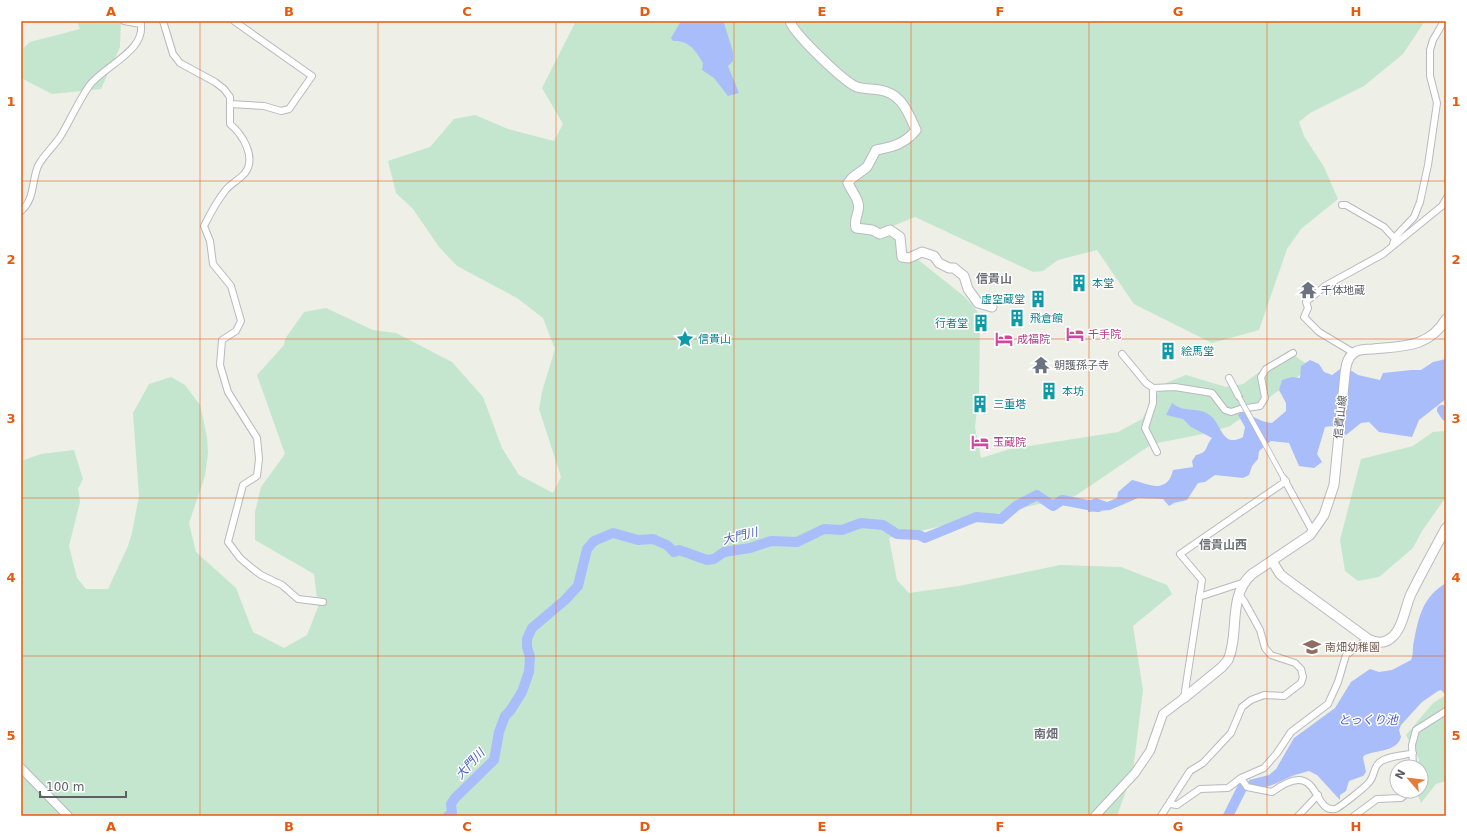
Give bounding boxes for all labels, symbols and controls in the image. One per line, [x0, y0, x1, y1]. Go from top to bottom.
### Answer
text: A [106, 4, 116, 19]
text: B [284, 4, 294, 19]
text: C [462, 4, 472, 19]
text: D [640, 4, 651, 19]
text: E [818, 4, 826, 19]
text: F [996, 4, 1004, 19]
text: G [1173, 4, 1183, 19]
text: H [1351, 4, 1361, 19]
text: 1 [6, 94, 16, 109]
text: 1 [1451, 94, 1461, 109]
text: 2 [6, 252, 16, 267]
text: 2 [1451, 252, 1461, 267]
district label: 信貴山 [976, 272, 1012, 286]
building icon: 本堂 [1069, 273, 1089, 293]
place label: 本堂 [1092, 277, 1114, 290]
temple icon: 千体地蔵 [1298, 280, 1318, 300]
place label: 千体地蔵 [1321, 284, 1365, 297]
building icon: 虚空蔵堂 [1028, 289, 1048, 309]
place label: 虚空蔵堂 [981, 293, 1025, 306]
building icon: 飛倉館 [1007, 308, 1027, 328]
place label: 飛倉館 [1030, 312, 1063, 325]
building icon: 行者堂 [971, 313, 991, 333]
place label: 行者堂 [935, 317, 968, 330]
hotel icon: 千手院 [1065, 324, 1085, 344]
place label: 千手院 [1088, 328, 1121, 341]
place icon: 信貴山 [675, 329, 695, 349]
hotel icon: 成福院 [994, 329, 1014, 349]
place label: 信貴山 [698, 333, 731, 346]
place label: 成福院 [1017, 333, 1050, 346]
building icon: 絵馬堂 [1158, 341, 1178, 361]
place label: 絵馬堂 [1181, 345, 1214, 358]
temple icon: 朝護孫子寺 [1031, 355, 1051, 375]
place label: 朝護孫子寺 [1054, 359, 1109, 372]
building icon: 本坊 [1039, 381, 1059, 401]
place label: 本坊 [1062, 385, 1084, 398]
building icon: 三重塔 [970, 394, 990, 414]
street label: 信貴山線 [1332, 394, 1349, 440]
place label: 三重塔 [993, 398, 1026, 411]
text: 3 [6, 411, 16, 426]
text: 3 [1451, 411, 1461, 426]
hotel icon: 玉蔵院 [970, 432, 990, 452]
place label: 玉蔵院 [993, 436, 1026, 449]
water label: 大門川 [721, 524, 761, 547]
district label: 信貴山西 [1199, 538, 1247, 552]
text: 4 [6, 570, 16, 585]
text: 4 [1451, 570, 1461, 585]
school or university icon: 南畑幼稚園 [1302, 637, 1322, 657]
place label: 南畑幼稚園 [1325, 641, 1380, 654]
water label: とっくり池 [1338, 713, 1399, 727]
district label: 南畑 [1034, 727, 1058, 741]
text: 5 [6, 728, 16, 743]
text: 5 [1451, 728, 1461, 743]
water label: 大門川 [453, 745, 489, 782]
north arrow [1389, 759, 1429, 799]
text: N [1393, 767, 1409, 782]
scale bar [40, 773, 126, 799]
text: 100 m [46, 780, 84, 794]
text: A [106, 819, 116, 834]
text: B [284, 819, 294, 834]
text: C [462, 819, 472, 834]
text: D [640, 819, 651, 834]
text: E [818, 819, 826, 834]
text: F [996, 819, 1004, 834]
text: G [1173, 819, 1183, 834]
text: H [1351, 819, 1361, 834]

